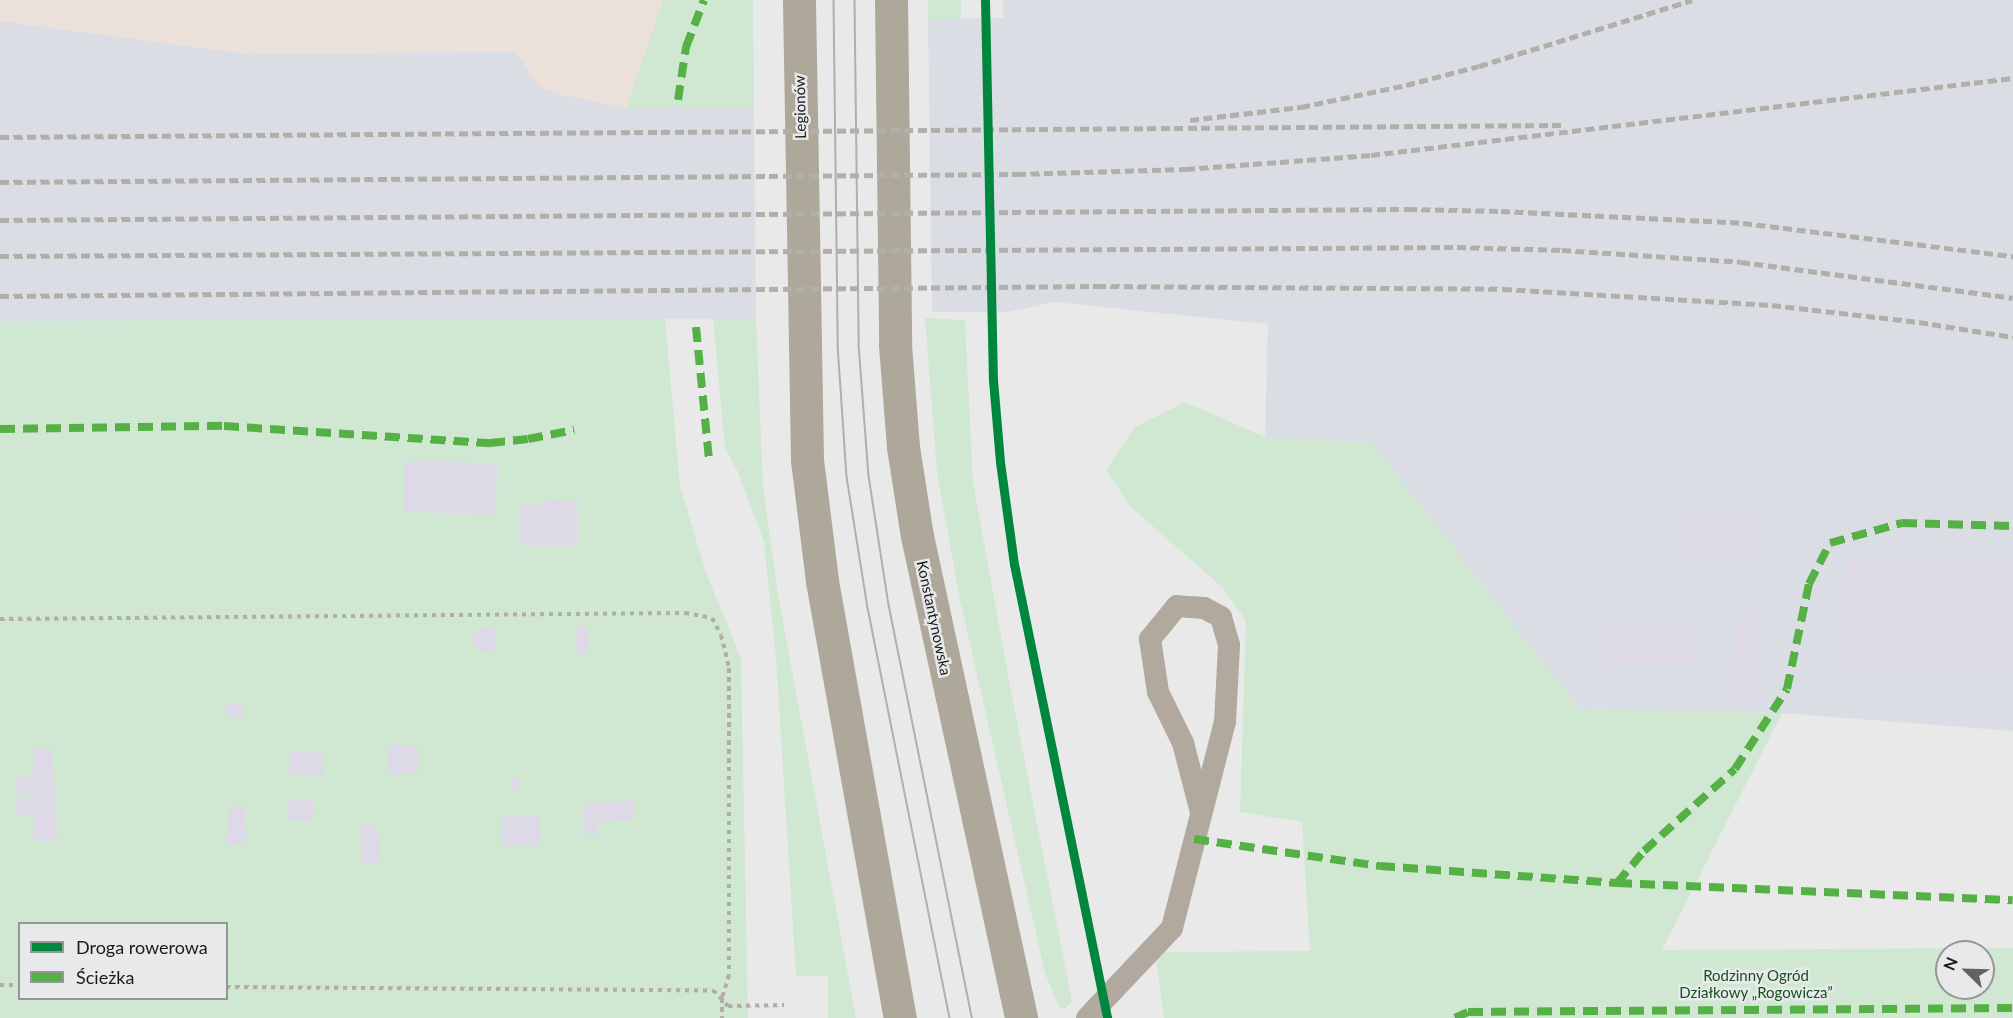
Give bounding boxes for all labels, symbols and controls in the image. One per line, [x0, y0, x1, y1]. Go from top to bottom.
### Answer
street label: Legionów [790, 75, 810, 139]
street label: Konstantynowska [913, 559, 955, 677]
legend [18, 922, 228, 1000]
text: Droga rowerowa [76, 936, 208, 958]
north arrow [1935, 940, 1995, 1000]
text: N [1939, 954, 1961, 973]
text: Ścieżka [76, 966, 134, 988]
park label: Rodzinny Ogród Działkowy „Rogowicza” [1679, 966, 1833, 1001]

